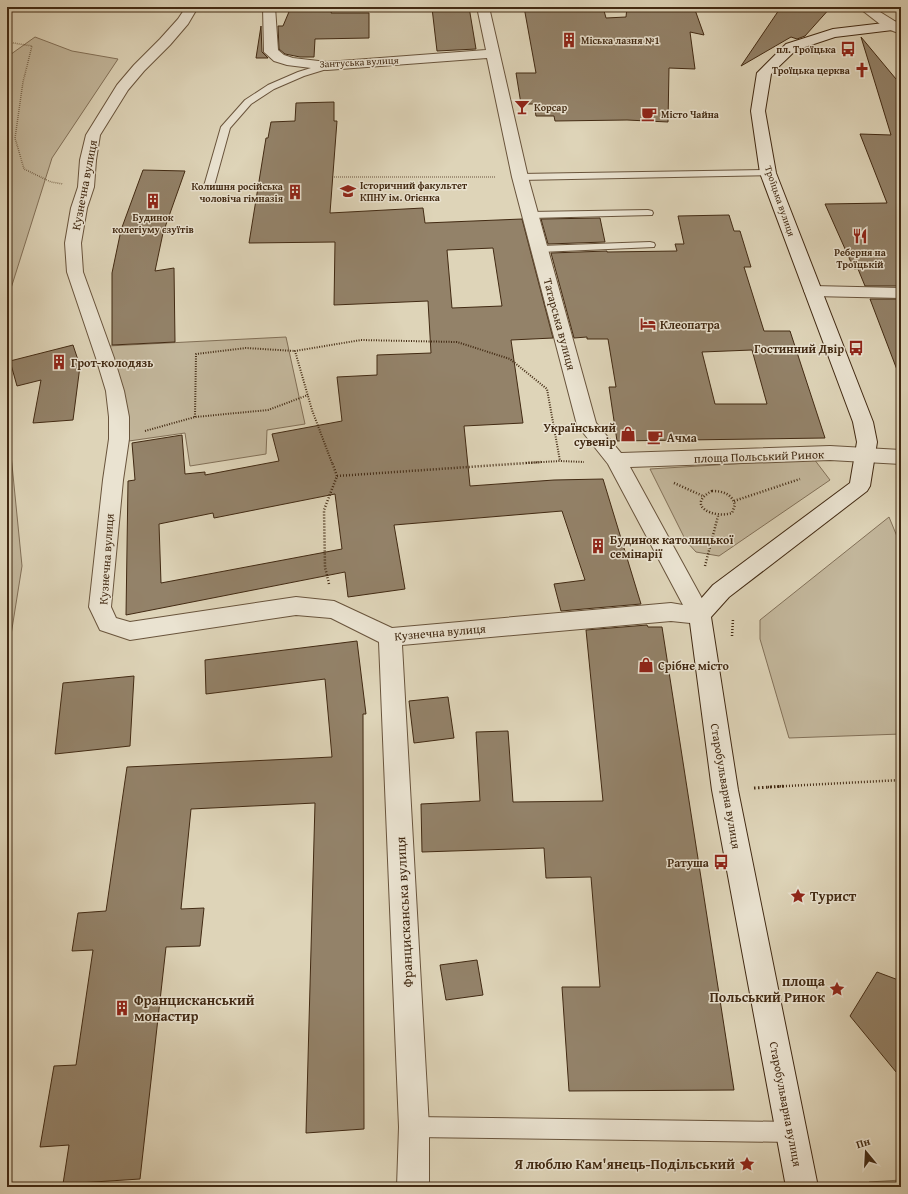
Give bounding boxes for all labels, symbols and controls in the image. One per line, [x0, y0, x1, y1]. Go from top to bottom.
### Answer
building icon: Міська лазня №1 [560, 31, 578, 49]
place label: Міська лазня №1 [581, 33, 660, 48]
bus stop icon: пл. Троїцька [839, 40, 857, 58]
place label: пл. Троїцька [776, 42, 837, 57]
street label: Зантуська вулиця [319, 52, 399, 72]
church icon: Троїцька церква [853, 61, 871, 79]
place label: Троїцька церква [772, 63, 851, 78]
bar icon: Корсар [513, 98, 531, 116]
place label: Корсар [534, 100, 567, 115]
cafe icon: Місто Чайна [640, 105, 658, 123]
place label: Місто Чайна [661, 107, 720, 122]
street label: Кузнечна вулиця [67, 138, 101, 232]
street label: Троїцька вулиця [761, 164, 799, 238]
place label: Історичний факультет КПНУ ім. Огієнка [360, 178, 468, 205]
place label: Колишня російська чоловіча гімназія [191, 179, 284, 206]
school or university icon: Історичний факультет КПНУ ім. Огієнка [339, 182, 357, 200]
building icon: Колишня російська чоловіча гімназія [286, 183, 304, 201]
building icon: Будинок колегіуму єзуїтів [144, 192, 162, 210]
place label: Будинок колегіуму єзуїтів [112, 210, 194, 237]
restaurant icon: Реберня на Троїцькій [851, 227, 869, 245]
place label: Реберня на Троїцькій [834, 245, 887, 272]
street label: Татарська вулиця [540, 276, 580, 372]
hotel icon: Клеопатра [639, 315, 657, 333]
place label: Клеопатра [660, 316, 721, 333]
bus stop icon: Гостинний Двір [847, 339, 865, 357]
place label: Гостинний Двір [754, 340, 844, 357]
building icon: Грот-колодязь [50, 353, 68, 371]
place label: Грот-колодязь [71, 354, 153, 371]
place label: Український сувенір [543, 419, 616, 450]
shop icon: Український сувенір [619, 425, 637, 443]
cafe icon: Ачма [646, 428, 664, 446]
place label: Ачма [667, 429, 698, 446]
street label: площа Польський Ринок [694, 445, 825, 467]
street label: Кузнечна вулиця [94, 513, 118, 605]
place label: Будинок католицької семінарії [610, 531, 734, 562]
building icon: Будинок католицької семінарії [589, 537, 607, 555]
street label: Кузнечна вулиця [394, 620, 486, 644]
shop icon: Срібне місто [637, 656, 655, 674]
place label: Срібне місто [658, 657, 729, 674]
street label: Старобульварна вулиця [707, 722, 745, 850]
street label: Францисканська вулиця [390, 836, 418, 988]
bus stop icon: Ратуша [712, 853, 730, 871]
place label: Ратуша [667, 854, 710, 871]
place label: Турист [810, 886, 857, 906]
place icon: Турист [789, 887, 807, 905]
place label: площа Польський Ринок [709, 971, 826, 1007]
place icon: площа Польський Ринок [828, 980, 846, 998]
place label: Францисканський монастир [134, 990, 255, 1026]
building icon: Францисканський монастир [113, 999, 131, 1017]
street label: Старобульварна вулиця [766, 1040, 806, 1168]
north arrow [846, 1132, 886, 1172]
text: Пн [854, 1133, 872, 1152]
place label: Я люблю Кам'янець-Подільський [513, 1154, 735, 1174]
place icon: Я люблю Кам'янець-Подільський [738, 1155, 756, 1173]

